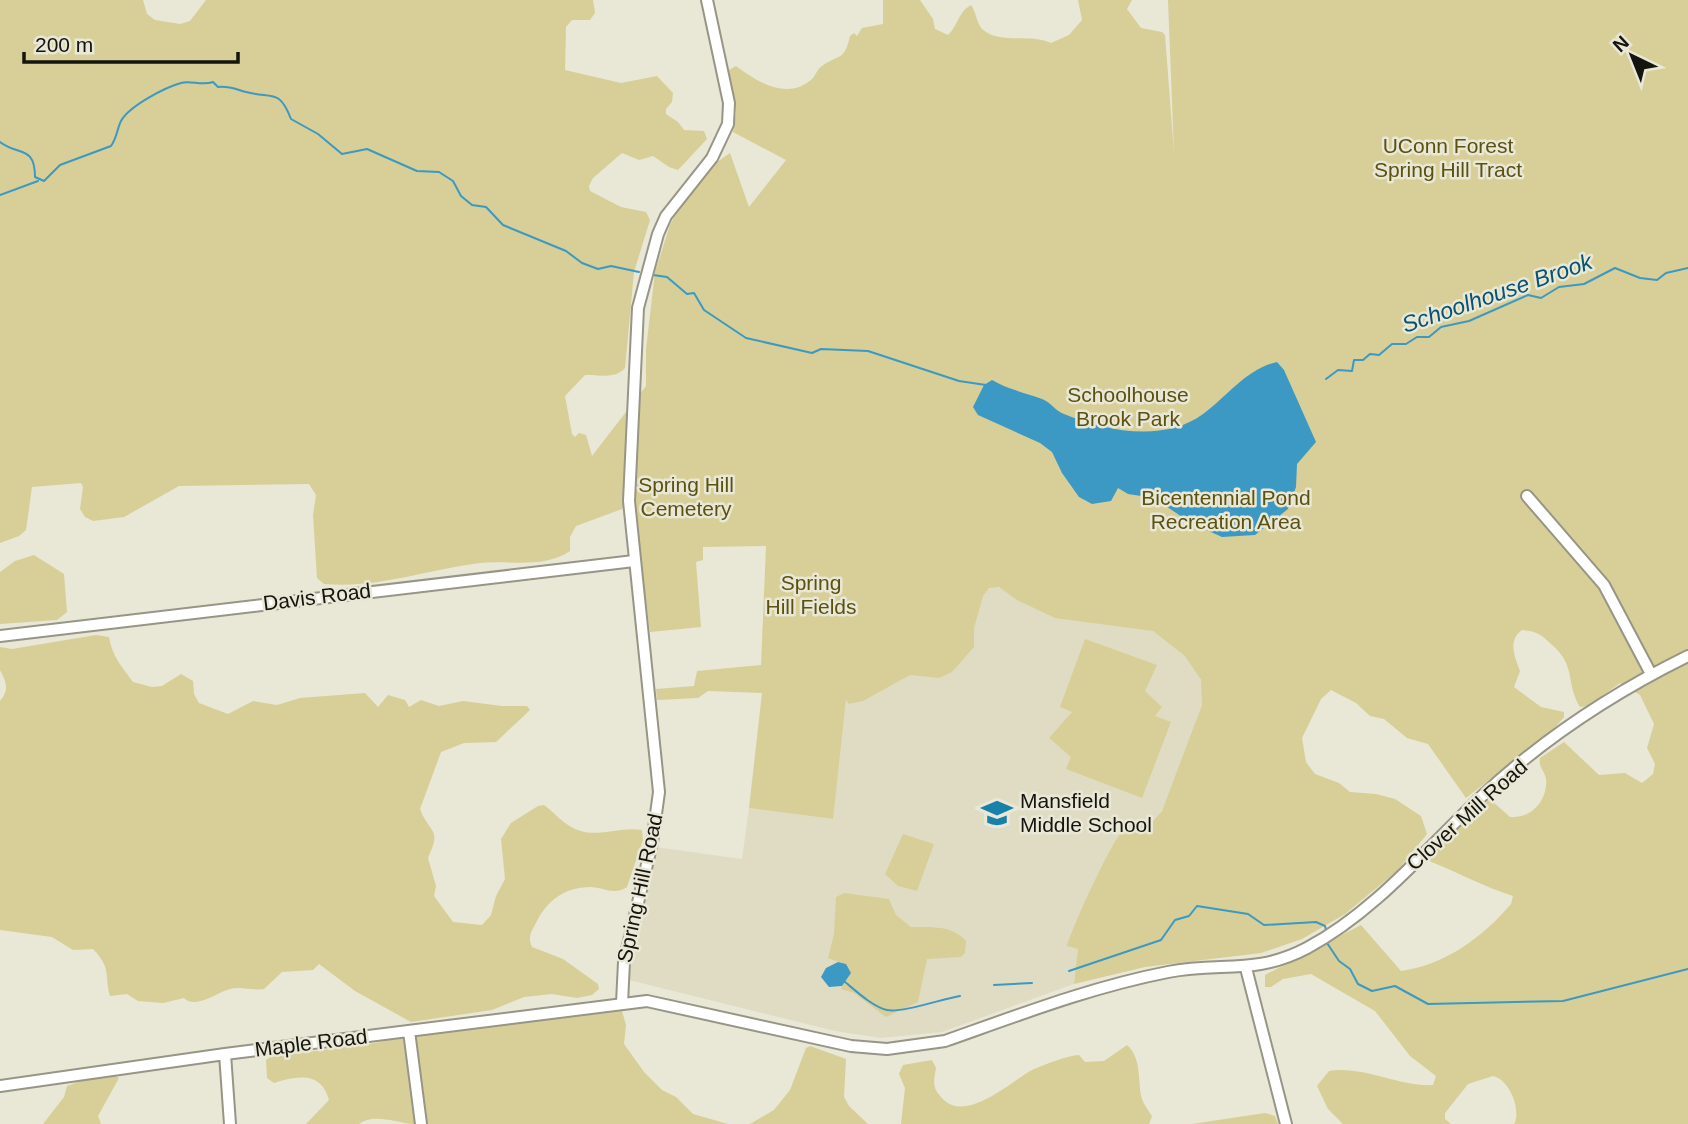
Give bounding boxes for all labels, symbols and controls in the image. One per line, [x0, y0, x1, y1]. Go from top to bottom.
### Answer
scale bar [24, 21, 238, 65]
north arrow [1597, 21, 1667, 91]
text: N [1609, 32, 1633, 56]
text: 200 m [35, 33, 93, 56]
park label: UConn Forest Spring Hill Tract [1374, 134, 1522, 181]
water label: Schoolhouse Brook [1398, 248, 1597, 338]
park label: Schoolhouse Brook Park [1067, 383, 1189, 430]
park label: Spring Hill Cemetery [638, 473, 734, 520]
park label: Bicentennial Pond Recreation Area [1141, 486, 1311, 533]
park label: Spring Hill Fields [765, 571, 857, 618]
street label: Davis Road [262, 578, 372, 615]
street label: Clover Mill Road [1402, 755, 1532, 875]
place label: Mansfield Middle School [1020, 789, 1152, 836]
school or university icon: Mansfield Middle School [980, 796, 1014, 830]
street label: Spring Hill Road [612, 811, 667, 965]
street label: Maple Road [253, 1024, 369, 1061]

